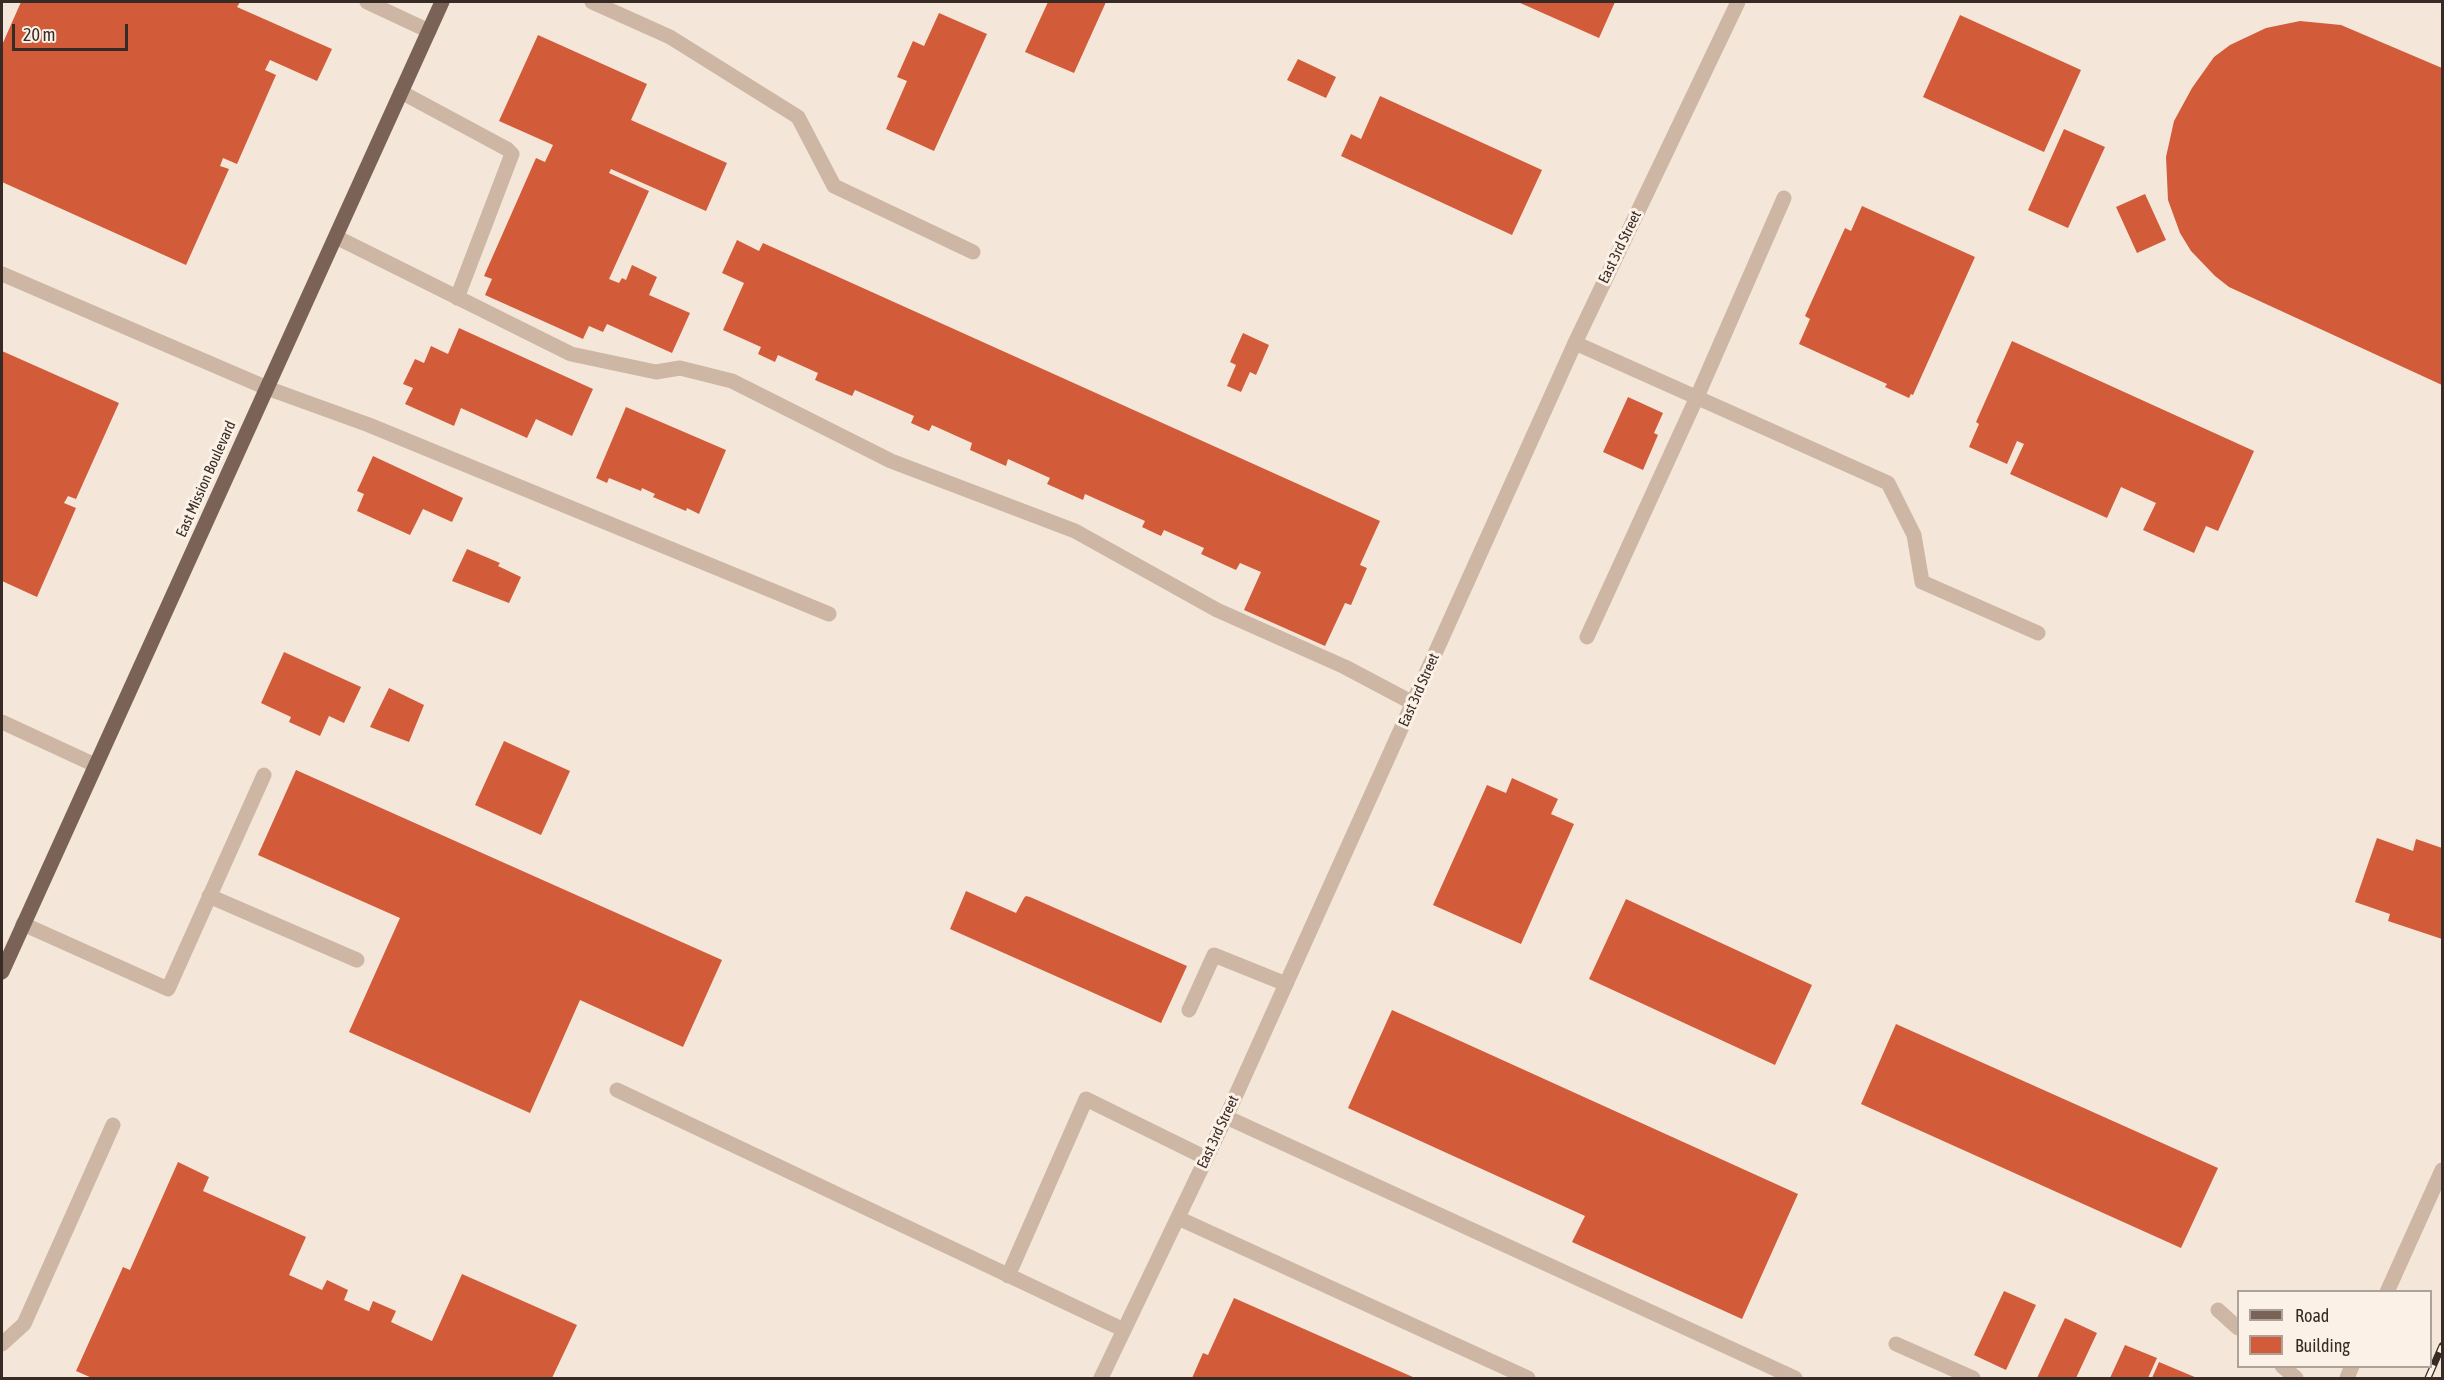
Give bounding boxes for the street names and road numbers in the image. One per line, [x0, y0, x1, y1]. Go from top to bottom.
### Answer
street label: East 3rd Street [1595, 208, 1645, 286]
street label: East Mission Boulevard [172, 418, 240, 540]
street label: East 3rd Street [1395, 650, 1443, 730]
street label: East 3rd Street [1193, 1093, 1243, 1171]

